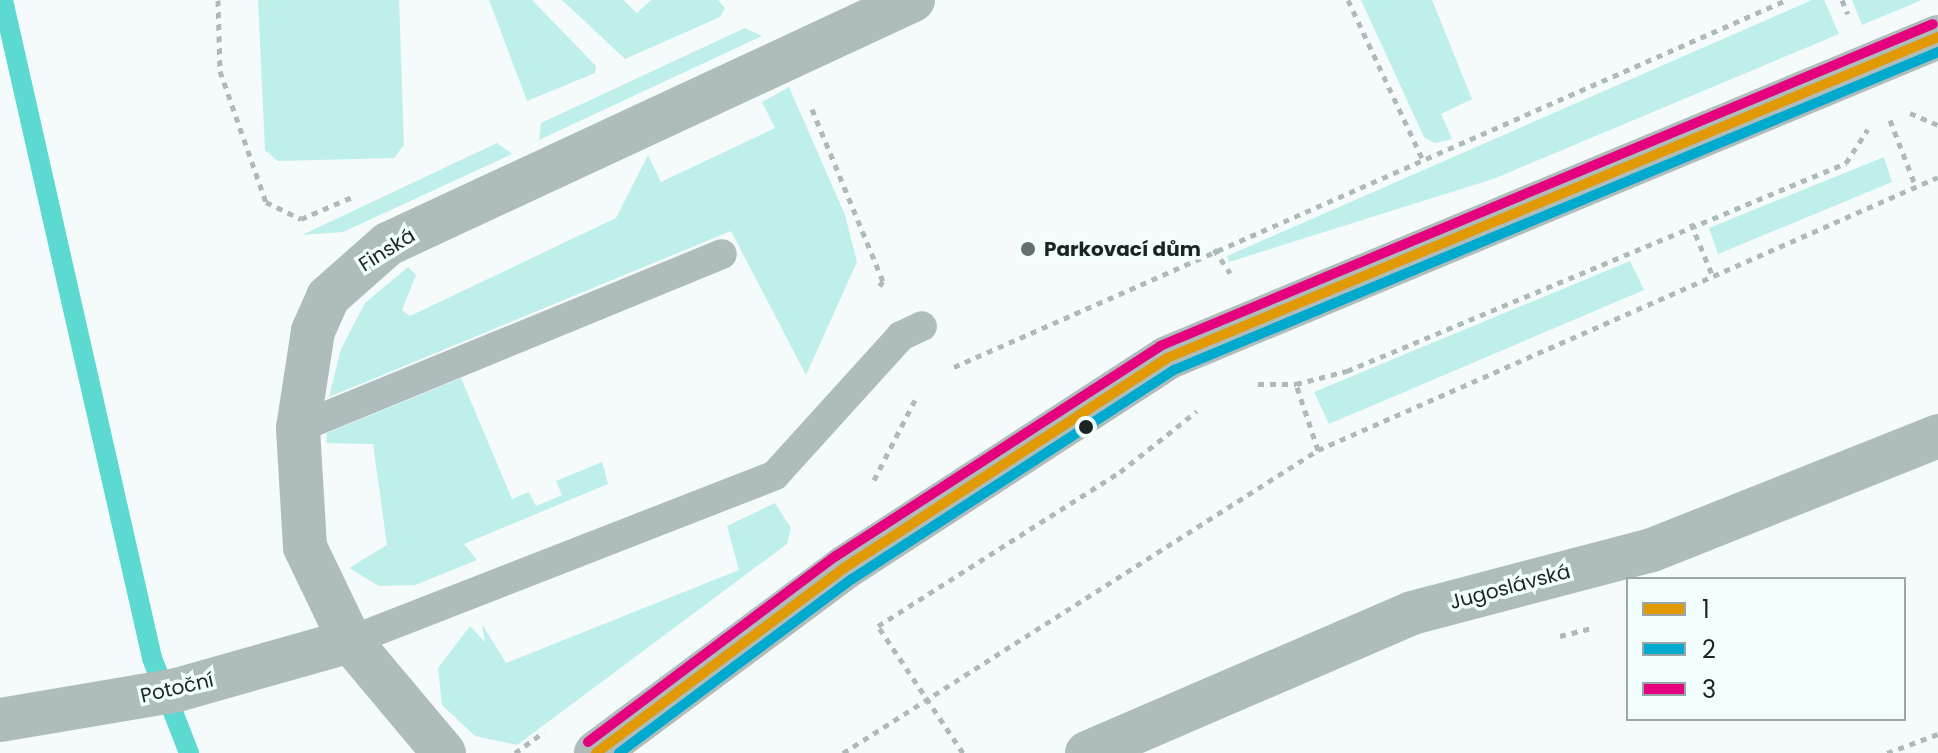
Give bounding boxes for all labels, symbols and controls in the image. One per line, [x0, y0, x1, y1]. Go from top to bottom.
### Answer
street label: Finská [354, 223, 420, 277]
place label: Parkovací dům [1044, 237, 1201, 261]
marker: Parkovací dům [1019, 240, 1037, 258]
unlabelled marker [1078, 419, 1094, 435]
street label: Jugoslávská [1447, 559, 1573, 615]
legend [1626, 577, 1906, 721]
text: 1 [1702, 593, 1710, 626]
text: 2 [1702, 633, 1716, 666]
street label: Potoční [138, 668, 216, 708]
text: 3 [1702, 673, 1716, 706]

